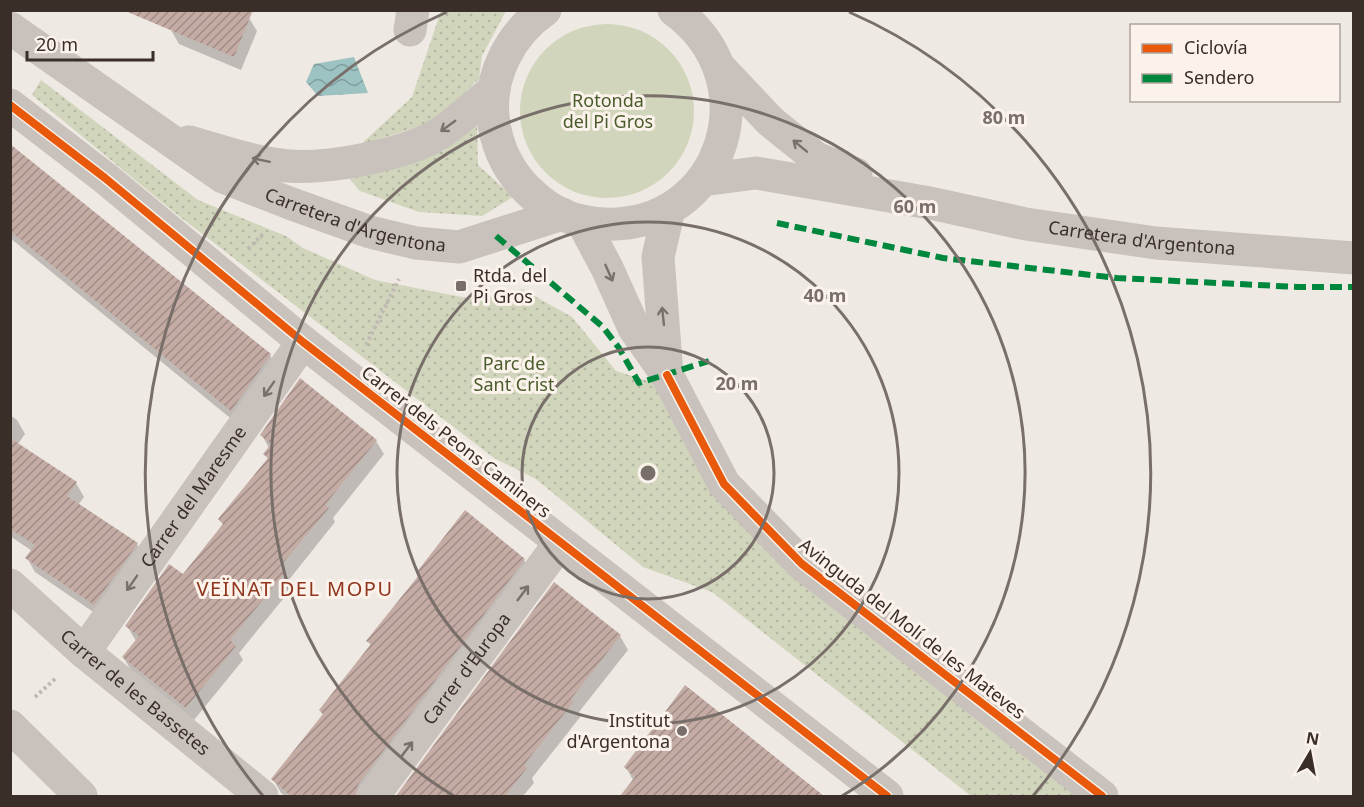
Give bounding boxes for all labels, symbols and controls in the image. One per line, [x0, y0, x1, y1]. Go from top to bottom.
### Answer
scale bar [27, 24, 153, 62]
legend [1130, 24, 1340, 102]
text: 20 m [36, 32, 78, 56]
text: Ciclovía [1184, 35, 1248, 59]
text: Sendero [1184, 65, 1254, 89]
park label: Rotonda del Pi Gros [563, 88, 653, 133]
text: 80 m [983, 105, 1025, 129]
one-way arrow [441, 120, 457, 132]
one-way arrow [793, 140, 809, 153]
one-way arrow [252, 154, 271, 166]
street label: Carretera d'Argentona [262, 182, 447, 257]
text: 60 m [894, 194, 936, 218]
street label: Carretera d'Argentona [1047, 214, 1236, 260]
place label: Rtda. del Pi Gros [473, 263, 547, 308]
one-way arrow [603, 264, 615, 282]
marker: Rtda. del Pi Gros [454, 279, 468, 293]
text: 40 m [804, 283, 846, 307]
one-way arrow [657, 307, 668, 327]
park label: Parc de Sant Crist [474, 351, 555, 396]
street label: Carrer dels Peons Caminers [357, 360, 556, 523]
text: 20 m [716, 371, 758, 395]
one-way arrow [263, 381, 275, 397]
street label: Carrer del Maresme [134, 421, 251, 572]
centre of rings [638, 463, 658, 483]
street label: Avinguda del Molí de les Mateves [795, 532, 1031, 724]
one-way arrow [126, 575, 139, 591]
district label: VEÏNAT DEL MOPU [196, 575, 394, 602]
one-way arrow [517, 585, 530, 601]
street label: Carrer d'Europa [417, 607, 516, 729]
street label: Carrer de les Bassetes [56, 623, 215, 760]
place label: Institut d'Argentona [566, 708, 670, 753]
north arrow [1280, 723, 1340, 783]
marker: Institut d'Argentona [675, 724, 689, 738]
text: N [1304, 726, 1321, 750]
one-way arrow [401, 742, 414, 758]

